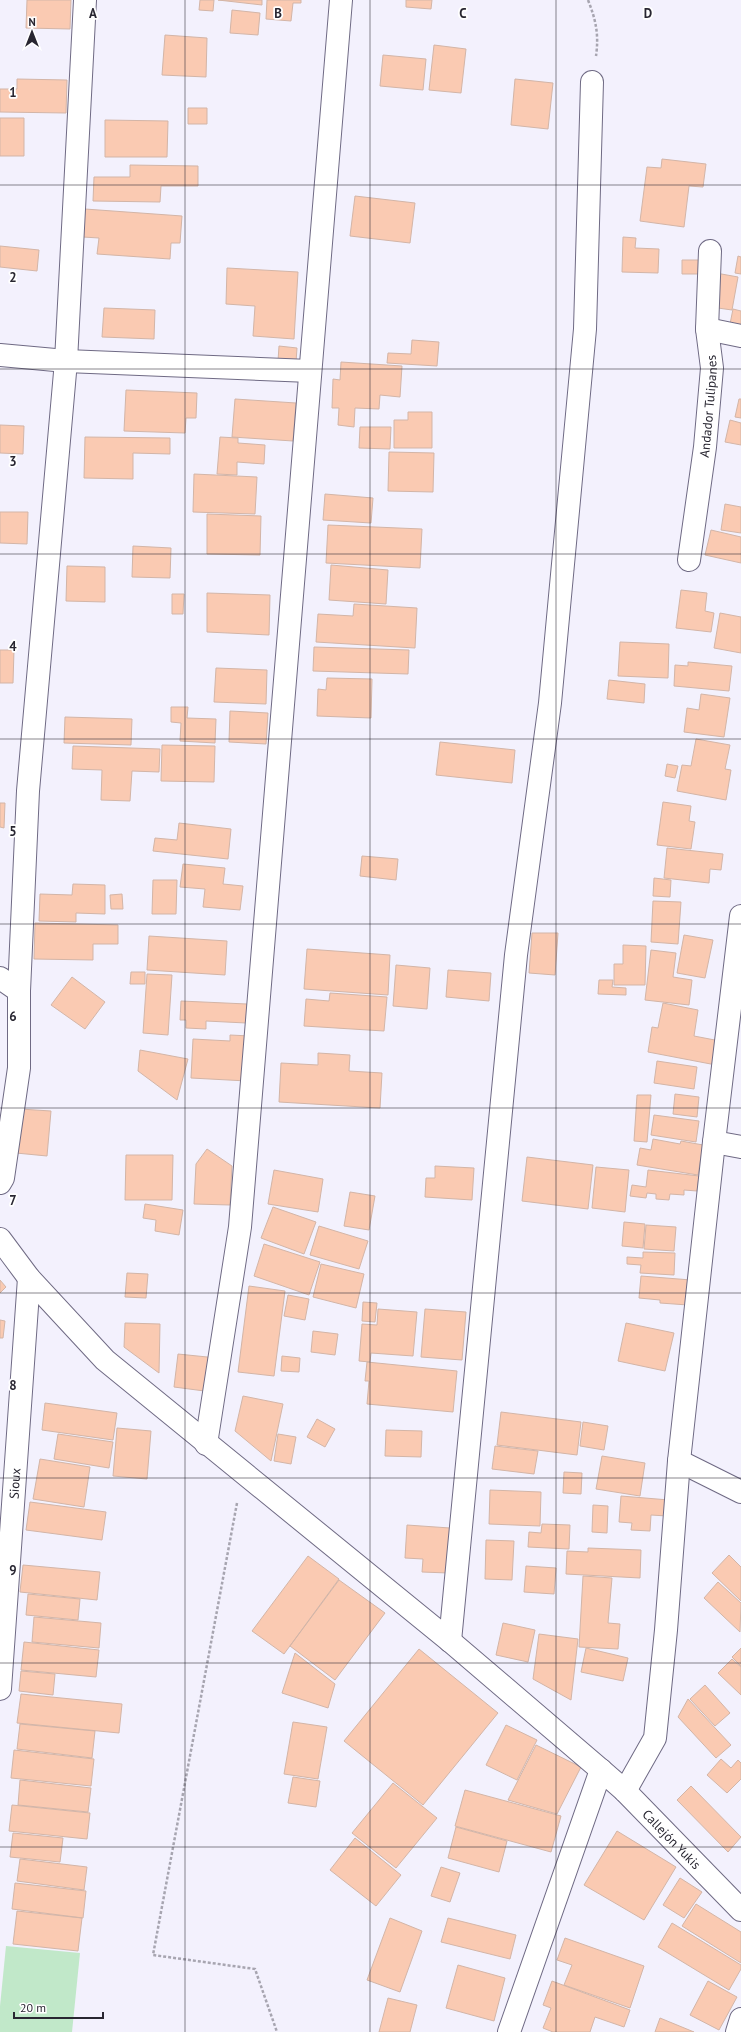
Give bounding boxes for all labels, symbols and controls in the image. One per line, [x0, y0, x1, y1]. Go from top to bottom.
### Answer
text: A [89, 5, 97, 22]
text: B [274, 5, 282, 22]
text: C [459, 5, 467, 22]
text: D [644, 5, 652, 22]
north arrow [12, 12, 52, 52]
text: N [28, 15, 36, 29]
text: 1 [9, 84, 17, 101]
text: 2 [9, 269, 17, 286]
street label: Andador Tulipanes [695, 354, 721, 458]
text: 3 [9, 453, 17, 470]
text: 4 [9, 638, 17, 655]
text: 5 [9, 823, 17, 840]
text: 6 [9, 1008, 17, 1025]
text: 7 [9, 1192, 17, 1209]
text: 8 [9, 1377, 17, 1394]
street label: Sioux [5, 1467, 24, 1500]
text: 9 [9, 1562, 17, 1579]
street label: Callejón Yukis [639, 1806, 705, 1873]
scale bar [14, 1994, 103, 2020]
text: 20 m [20, 2000, 46, 2015]

